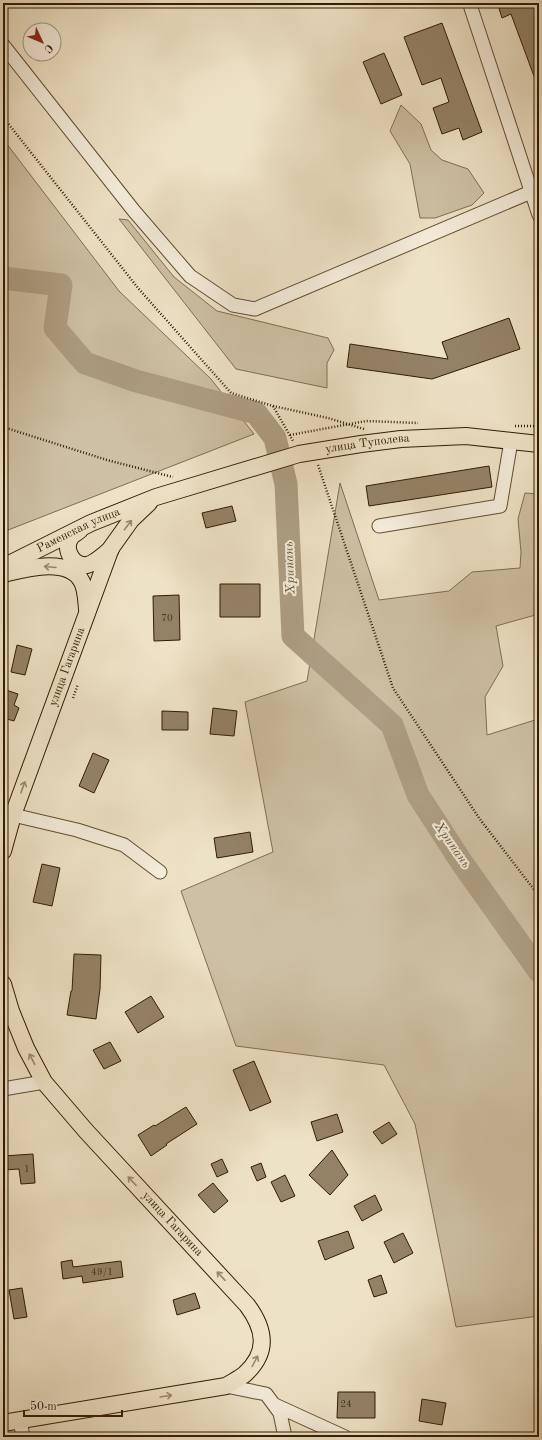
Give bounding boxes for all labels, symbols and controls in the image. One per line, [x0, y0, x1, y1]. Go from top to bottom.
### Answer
north arrow [22, 22, 62, 62]
text: С [42, 41, 55, 54]
street label: улица Туполева [325, 433, 410, 456]
street label: Раменская улица [35, 506, 122, 555]
one-way arrow [124, 519, 132, 530]
water label: Хрипань [283, 541, 297, 595]
one-way arrow [44, 563, 57, 570]
house number: 70 [161, 613, 173, 623]
street label: улица Гагарина [47, 626, 87, 708]
one-way arrow [20, 781, 27, 794]
water label: Хрипань [431, 820, 473, 871]
one-way arrow [28, 1054, 36, 1066]
house number: 1 [24, 1164, 30, 1174]
one-way arrow [127, 1176, 137, 1186]
street label: улица Гагарина [140, 1190, 205, 1259]
house number: 49/1 [91, 1267, 113, 1277]
one-way arrow [216, 1271, 225, 1281]
one-way arrow [252, 1355, 259, 1367]
scale bar [24, 1392, 122, 1418]
one-way arrow [159, 1392, 172, 1400]
house number: 24 [340, 1399, 352, 1409]
text: 50 m [30, 1400, 57, 1413]

